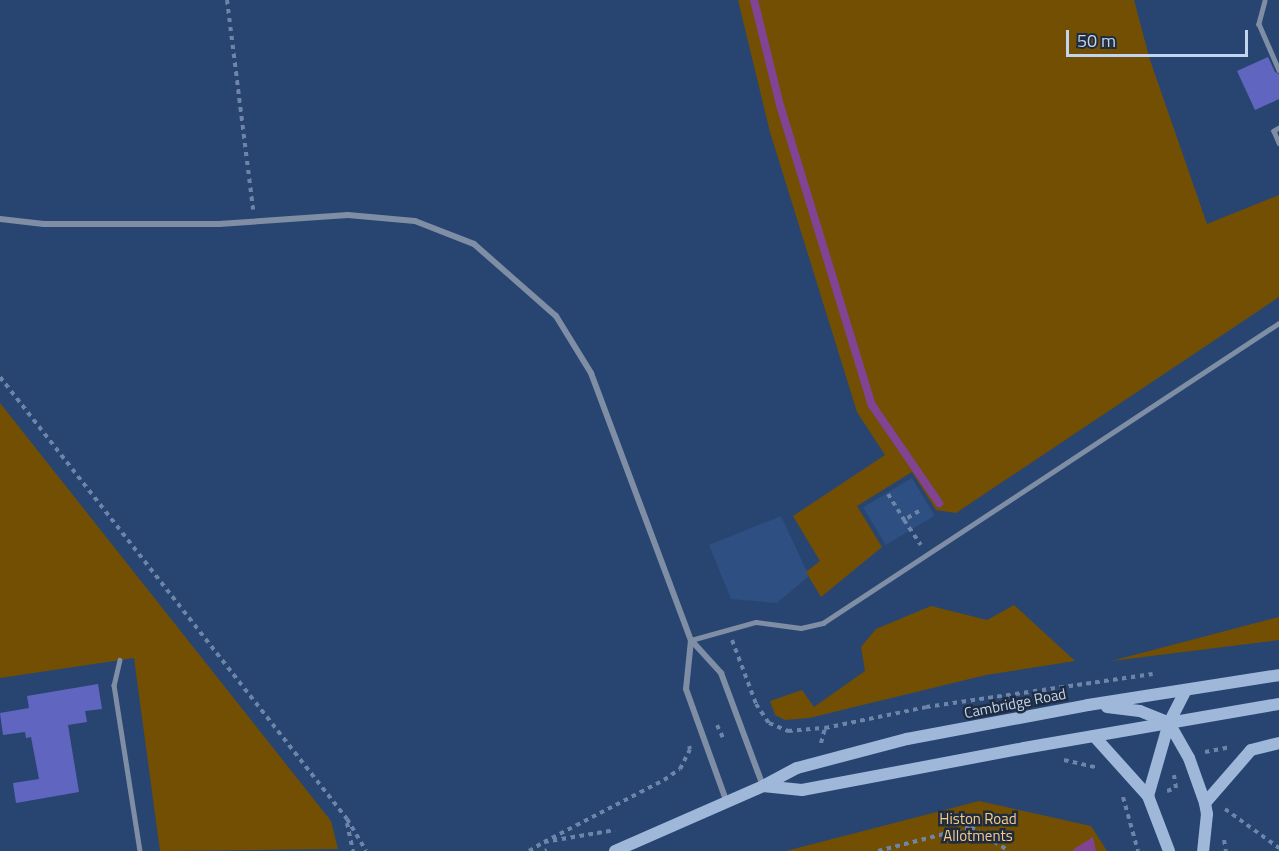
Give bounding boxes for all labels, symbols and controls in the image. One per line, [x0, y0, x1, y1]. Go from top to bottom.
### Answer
scale bar [1069, 18, 1250, 56]
text: 50 m [1077, 27, 1116, 54]
street label: Cambridge Road [962, 684, 1068, 722]
park label: Histon Road Allotments [939, 809, 1017, 844]

